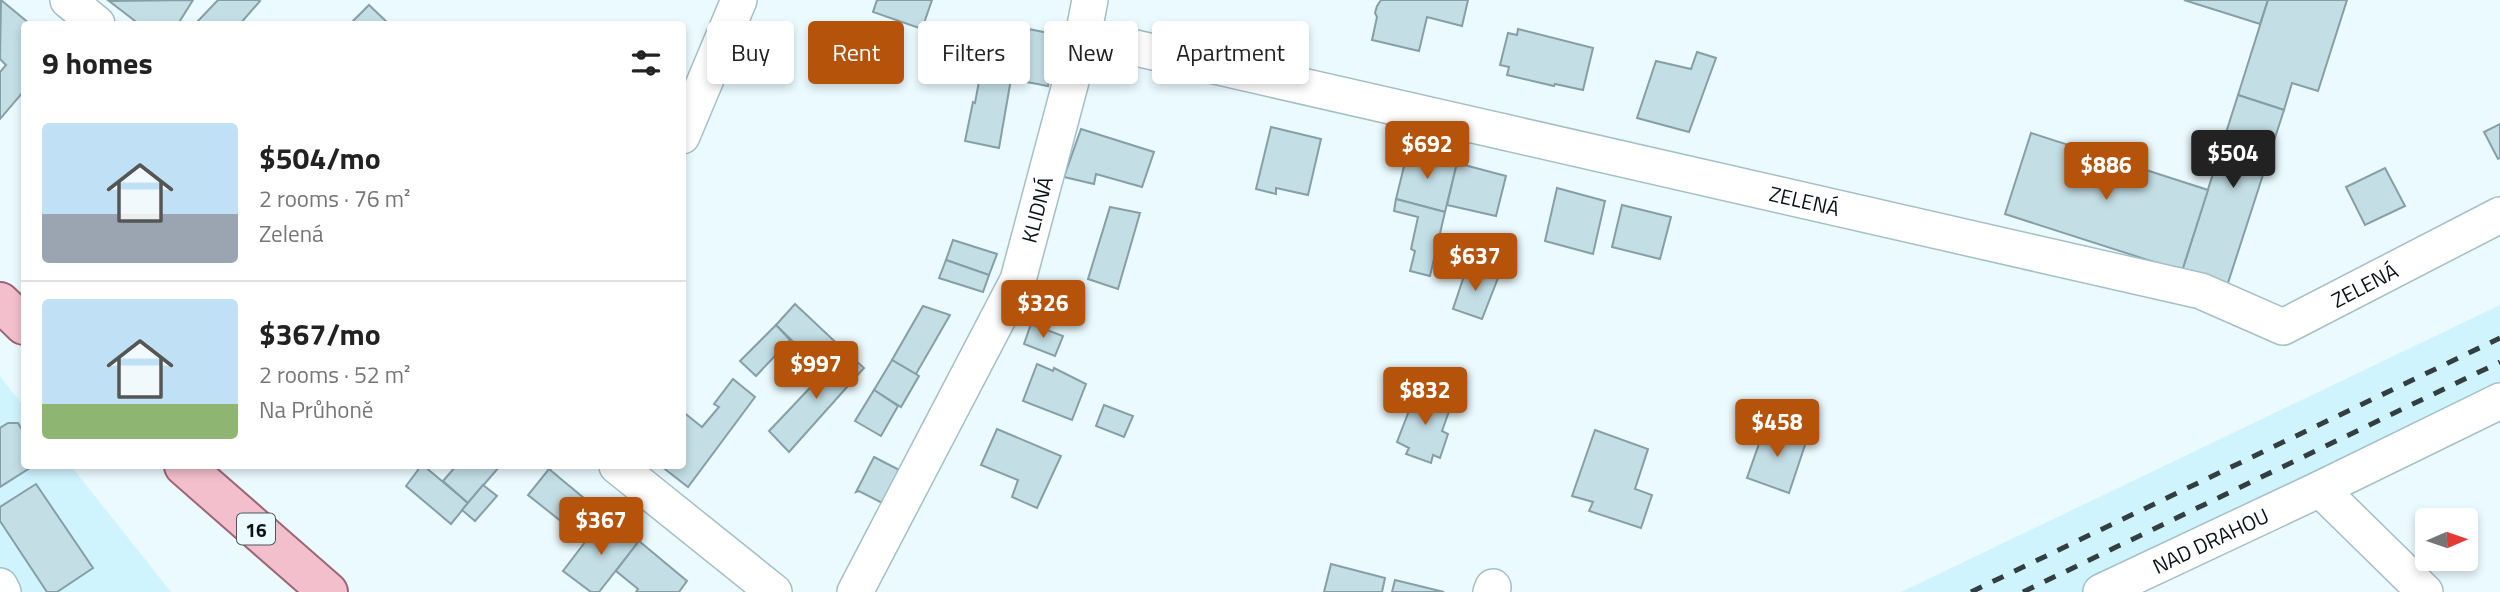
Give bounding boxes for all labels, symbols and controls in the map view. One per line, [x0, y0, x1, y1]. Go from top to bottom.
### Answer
chip: Buy [707, 21, 794, 84]
chip: Rent [808, 21, 904, 84]
chip: Filters [918, 21, 1030, 84]
chip: New [1044, 21, 1138, 84]
chip: Apartment [1152, 21, 1309, 84]
text: 9 homes [42, 40, 153, 86]
icon: filters [627, 44, 665, 82]
pin: $692 [1386, 122, 1468, 181]
text: $692 [1401, 126, 1453, 161]
pin: $504 [2192, 130, 2274, 190]
text: $504/mo [259, 135, 381, 181]
text: $504 [2207, 135, 2259, 170]
pin: $886 [2065, 142, 2147, 202]
text: $886 [2080, 147, 2132, 182]
icon: home [98, 151, 182, 235]
street label: KLIDNÁ [1013, 172, 1061, 246]
street label: ZELENÁ [1766, 177, 1843, 224]
text: 2 rooms · 76 m² [259, 181, 410, 216]
text: Zelená [259, 216, 324, 251]
pin: $637 [1434, 233, 1516, 293]
text: $637 [1449, 238, 1501, 273]
street label: ZELENÁ [2325, 254, 2404, 315]
pin: $326 [1002, 280, 1084, 340]
text: $326 [1017, 285, 1069, 320]
text: $367/mo [259, 311, 381, 357]
icon: home [98, 327, 182, 411]
pin: $997 [775, 342, 857, 401]
text: $997 [790, 346, 842, 381]
text: 2 rooms · 52 m² [259, 357, 410, 392]
pin: $832 [1384, 368, 1466, 427]
text: $832 [1399, 372, 1451, 407]
text: Na Průhoně [259, 392, 373, 427]
pin: $458 [1736, 400, 1818, 459]
text: $458 [1751, 404, 1803, 439]
pin: $367 [560, 498, 642, 557]
street label: NAD DRAHOU [2147, 499, 2274, 582]
text: $367 [575, 502, 627, 537]
north arrow [2415, 508, 2478, 570]
map controls [2415, 508, 2478, 571]
road number: 16 [237, 514, 275, 544]

